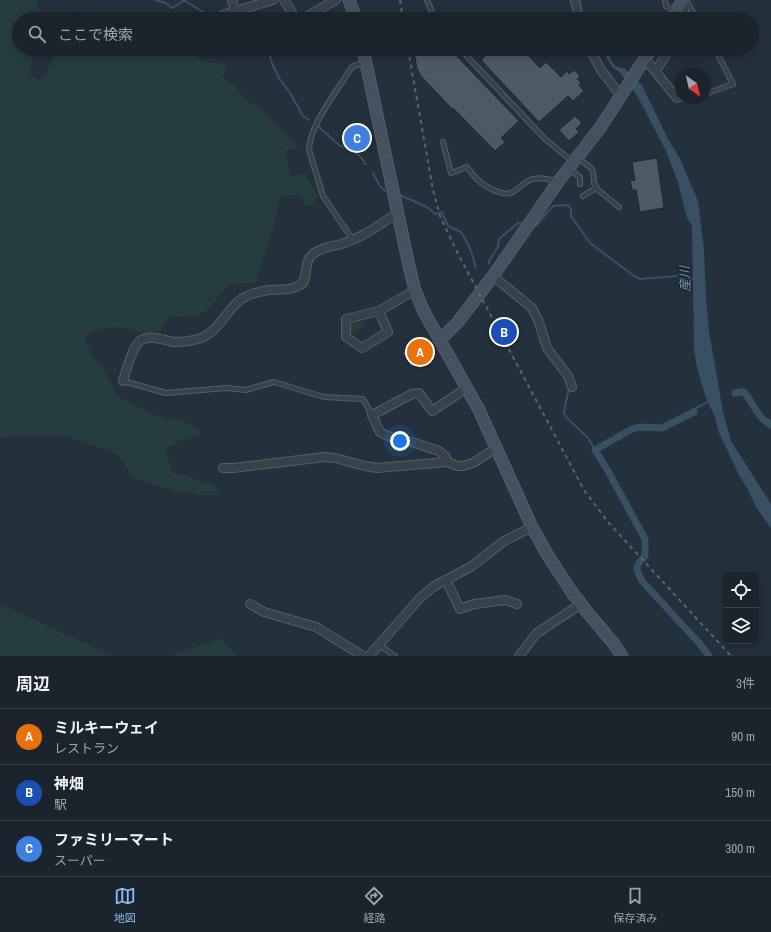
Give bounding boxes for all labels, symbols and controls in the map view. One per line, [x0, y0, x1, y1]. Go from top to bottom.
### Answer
search box [12, 12, 759, 56]
icon: search [26, 23, 48, 45]
text: ここで検索 [58, 24, 133, 45]
north arrow [675, 68, 711, 104]
pin: C [344, 123, 370, 153]
water label: 産川 [676, 264, 694, 292]
pin: B [491, 317, 517, 347]
pin: A [407, 337, 433, 367]
your location [390, 431, 410, 451]
map controls [723, 572, 759, 644]
button: locate [723, 572, 759, 608]
button: layers [723, 608, 759, 644]
text: 周辺 [16, 672, 50, 695]
text: 3件 [736, 675, 755, 692]
text: ミルキーウェイ [54, 717, 159, 738]
text: A [25, 728, 33, 745]
text: 90 m [731, 728, 755, 745]
text: レストラン [54, 740, 119, 757]
text: 神畑 [54, 773, 84, 794]
text: B [25, 784, 33, 801]
text: 150 m [725, 784, 755, 801]
text: 駅 [54, 796, 67, 813]
text: ファミリーマート [54, 829, 174, 850]
text: C [25, 840, 33, 857]
text: 300 m [725, 840, 755, 857]
text: スーパー [54, 852, 106, 869]
tab: 地図 [114, 885, 136, 925]
tab: 経路 [363, 885, 385, 925]
tab: 保存済み [613, 885, 657, 925]

